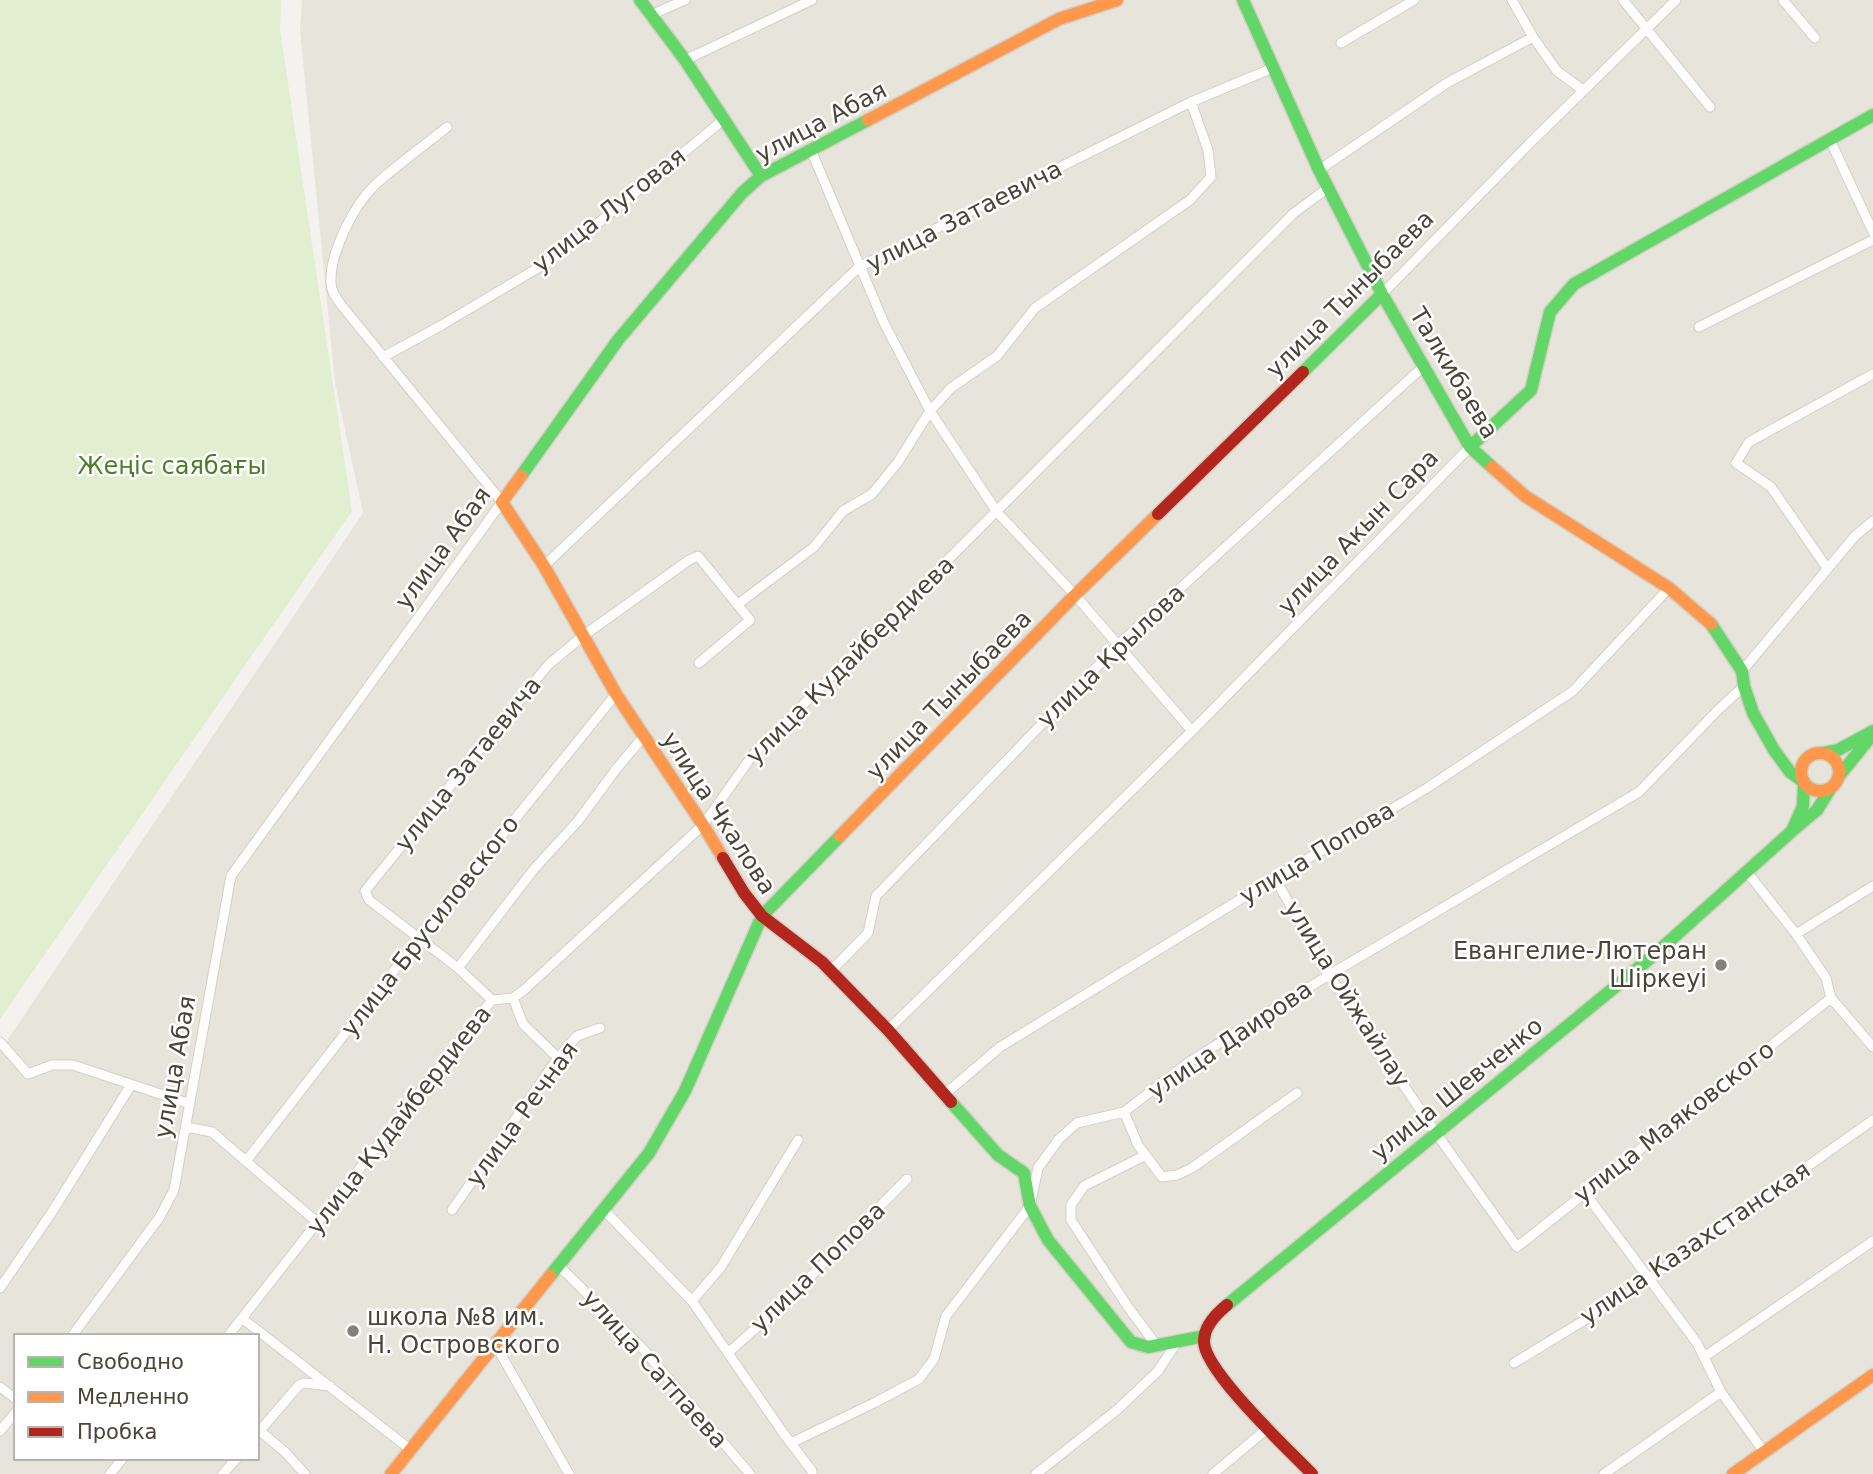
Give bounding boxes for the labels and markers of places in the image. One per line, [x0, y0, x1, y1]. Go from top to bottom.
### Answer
place label: Евангелие-Лютеран Шіркеуі [1453, 937, 1707, 993]
marker: Евангелие-Лютеран Шіркеуі [1713, 957, 1729, 973]
place label: школа №8 им. Н. Островского [367, 1303, 560, 1359]
marker: школа №8 им. Н. Островского [345, 1323, 361, 1339]

